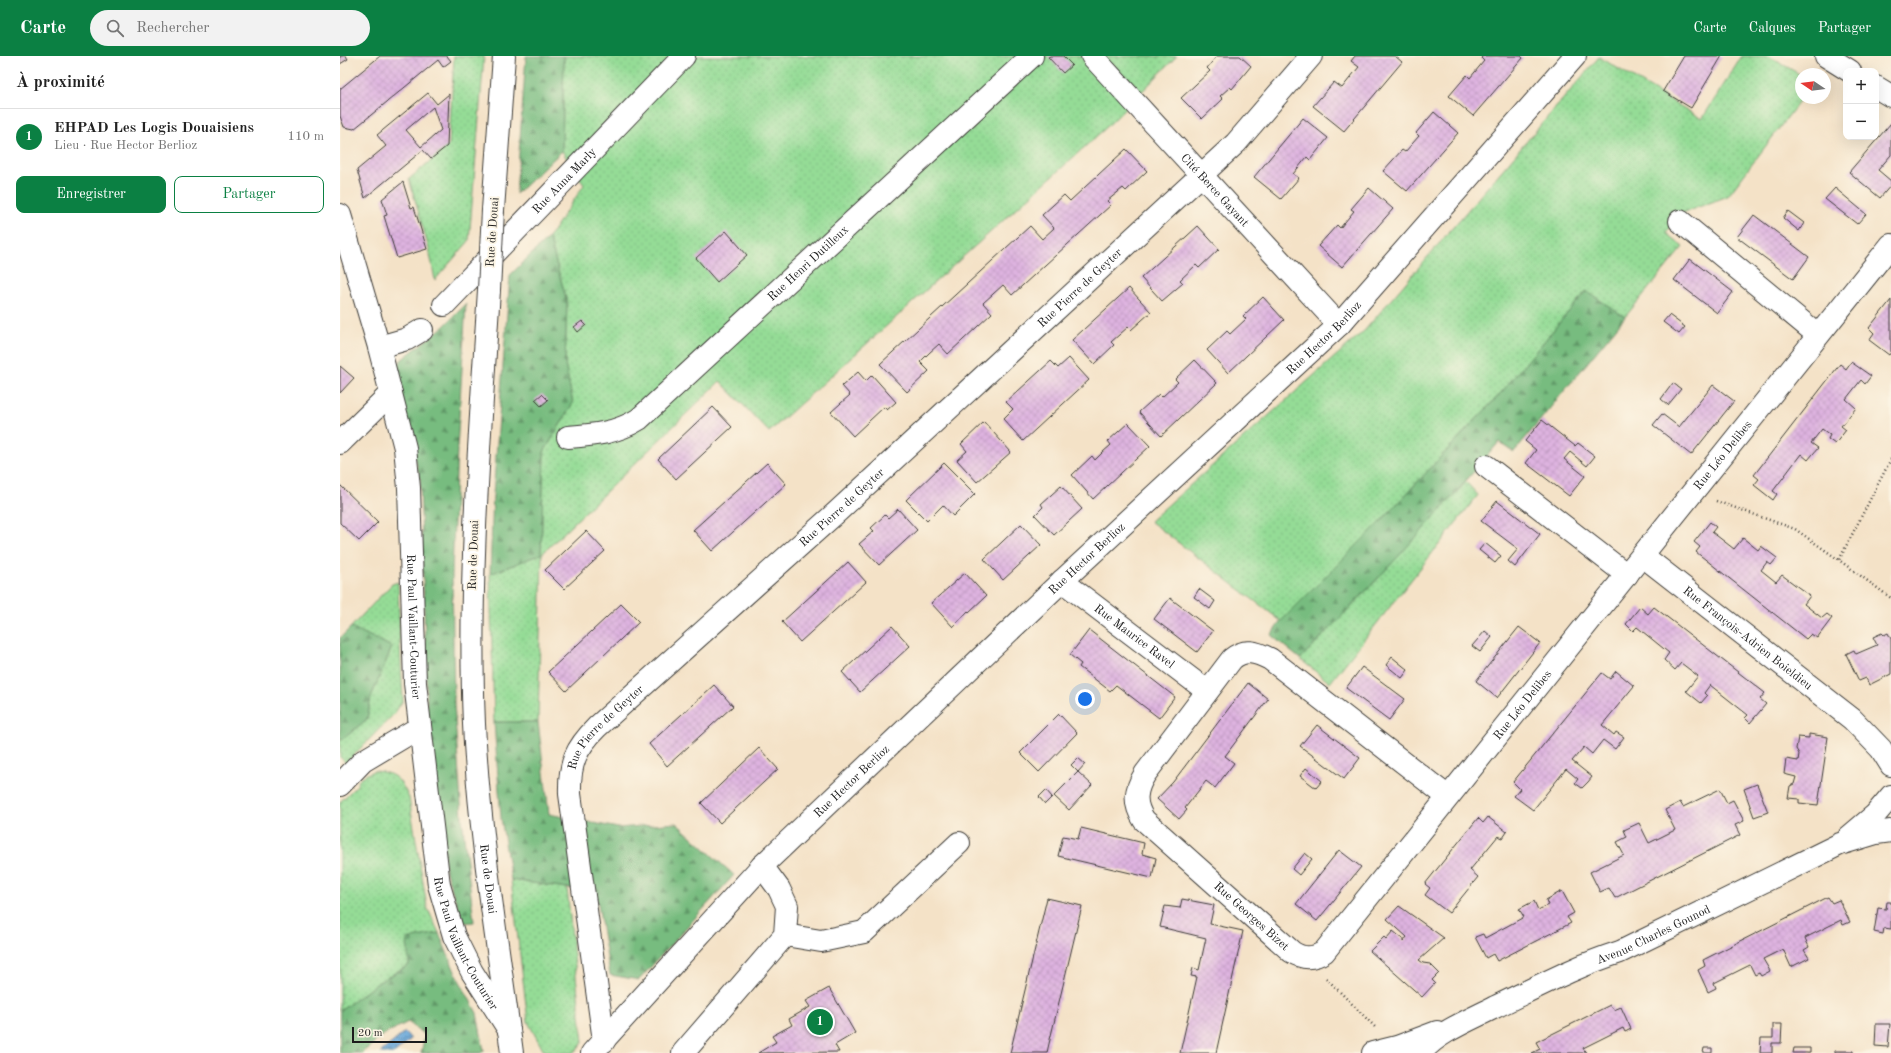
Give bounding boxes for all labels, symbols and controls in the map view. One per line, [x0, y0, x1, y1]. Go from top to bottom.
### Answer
search box [90, 10, 370, 46]
icon: search [104, 17, 126, 39]
text: Carte [20, 19, 66, 38]
text: Rechercher [136, 21, 209, 36]
text: Carte [1693, 21, 1727, 35]
text: Calques [1749, 21, 1796, 35]
text: Partager [1818, 21, 1871, 35]
north arrow [1795, 68, 1831, 104]
map controls [1843, 68, 1879, 140]
button: + [1843, 68, 1879, 104]
text: À proximité [16, 74, 105, 91]
button: − [1843, 104, 1879, 140]
text: EHPAD Les Logis Douaisiens [54, 121, 254, 136]
text: 1 [25, 130, 33, 143]
text: 110 m [287, 130, 324, 143]
text: Lieu · Rue Hector Berlioz [54, 139, 197, 152]
street label: Rue Anna Marly [531, 146, 599, 216]
street label: Cité Berce Gayant [1178, 152, 1251, 230]
button: Enregistrer [16, 176, 166, 213]
button: Partager [174, 176, 324, 213]
street label: Rue de Douai [485, 197, 501, 267]
street label: Rue Henri Dutilleux [766, 224, 851, 304]
street label: Rue Pierre de Geyter [1036, 247, 1125, 330]
street label: Rue Hector Berlioz [1285, 299, 1364, 377]
street label: Rue Léo Delibes [1692, 419, 1755, 493]
street label: Rue Pierre de Geyter [797, 466, 887, 550]
street label: Rue de Douai [467, 520, 481, 590]
street label: Rue Hector Berlioz [1047, 521, 1128, 597]
street label: Rue Paul Vaillant-Couturier [404, 554, 422, 700]
street label: Rue François-Adrien Boieldieu [1680, 585, 1815, 693]
street label: Rue Maurice Ravel [1091, 603, 1176, 671]
street label: Rue Léo Delibes [1492, 668, 1554, 742]
street label: Rue Pierre de Geyter [567, 683, 646, 771]
your location [1075, 689, 1095, 709]
street label: Rue Hector Berlioz [812, 743, 892, 820]
street label: Rue de Douai [477, 844, 498, 915]
street label: Rue Paul Vaillant-Couturier [431, 876, 500, 1013]
street label: Rue Georges Bizet [1211, 880, 1291, 953]
street label: Avenue Charles Gounod [1595, 904, 1712, 967]
pin: 1 [807, 1007, 833, 1037]
scale bar [352, 1025, 427, 1044]
text: 20 m [358, 1028, 383, 1039]

